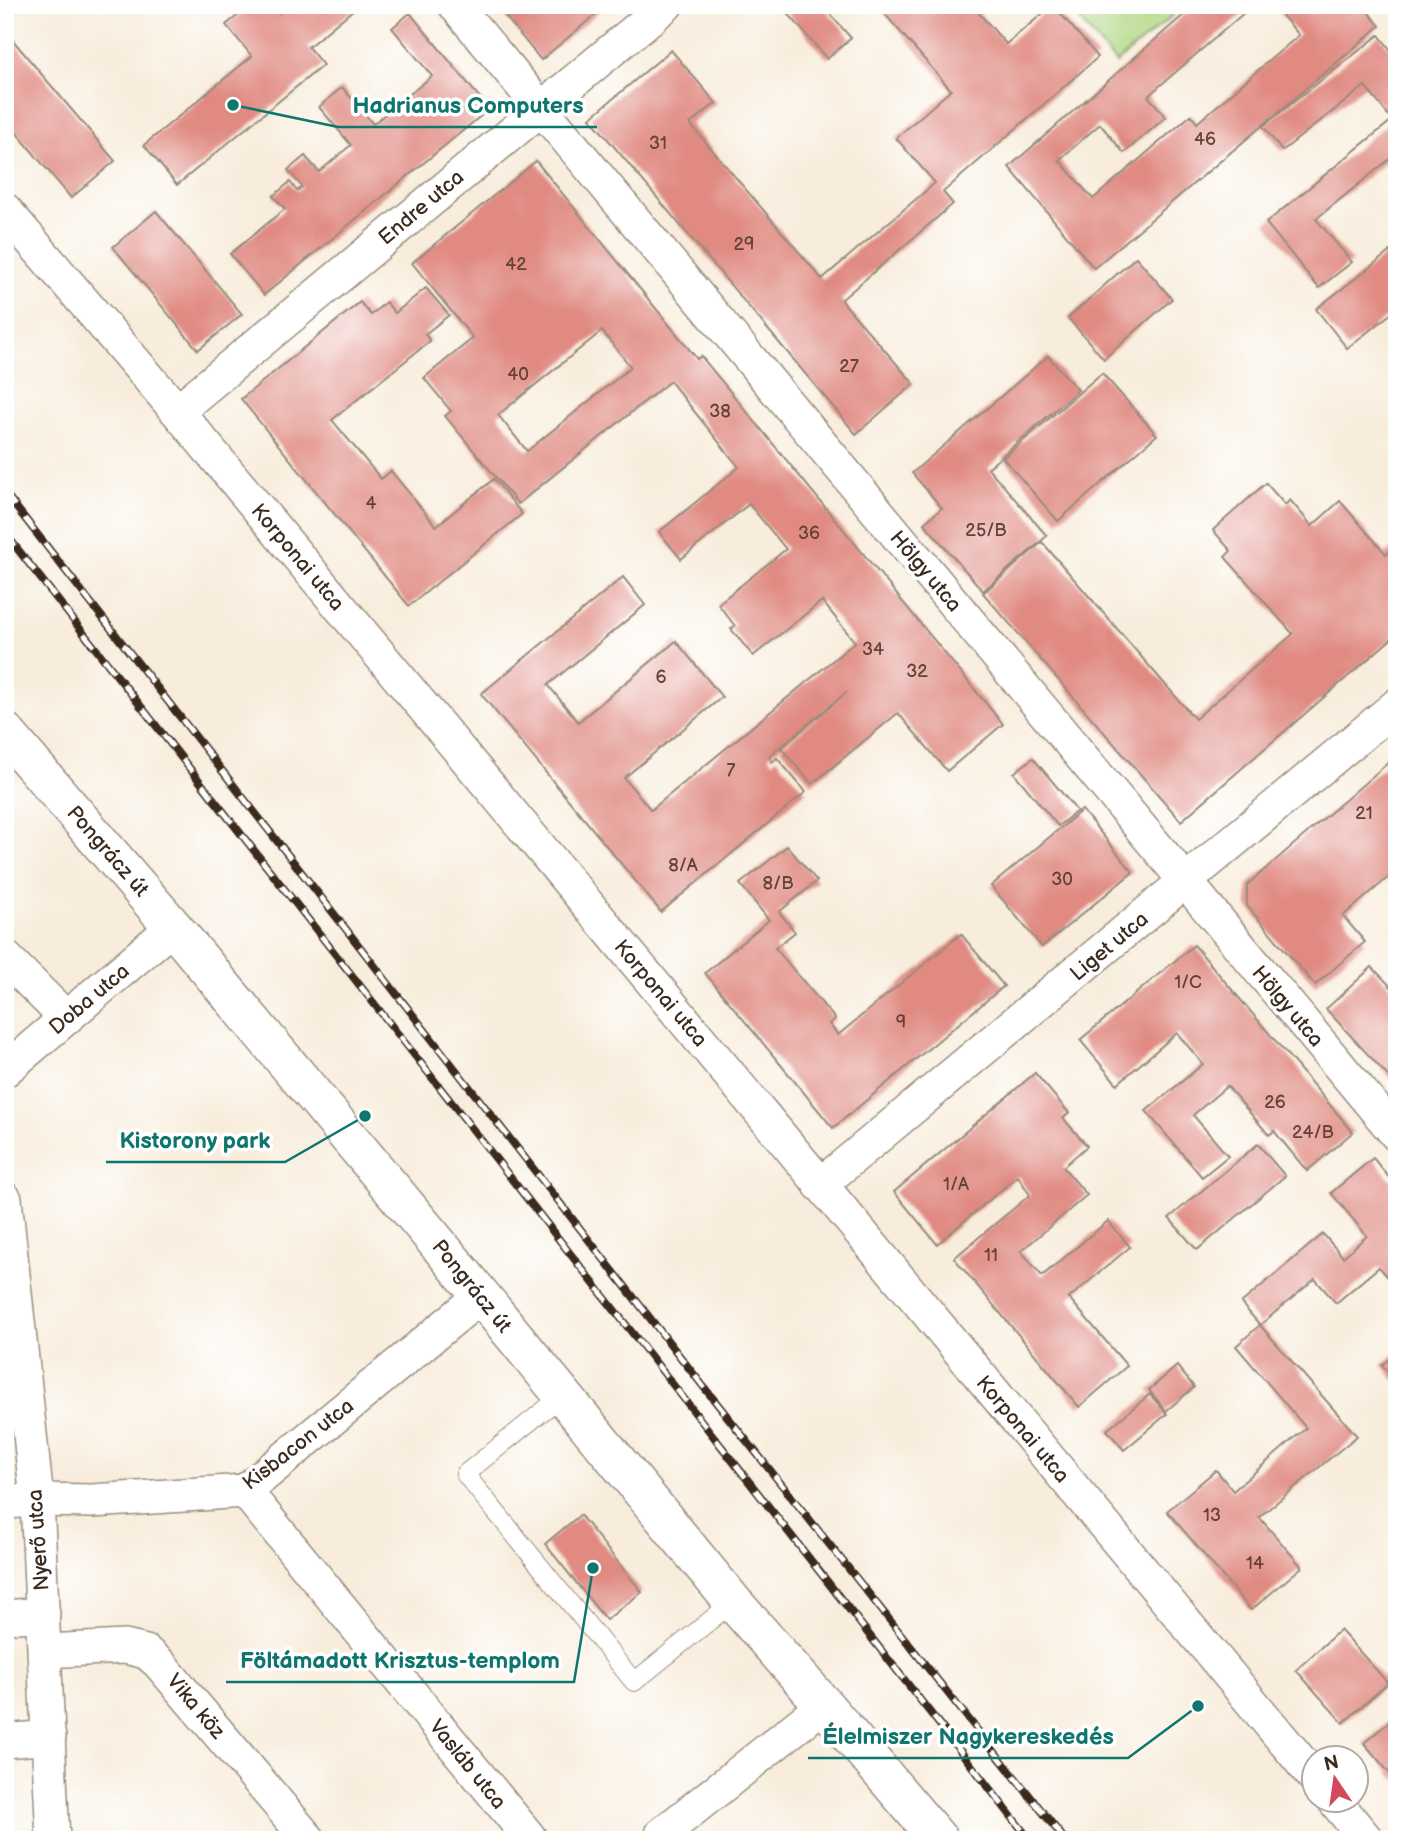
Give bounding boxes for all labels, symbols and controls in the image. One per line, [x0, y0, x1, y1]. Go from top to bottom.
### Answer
callout: Hadrianus Computers [338, 83, 597, 127]
text: Hadrianus Computers [352, 92, 584, 120]
house number: 46 [1194, 129, 1216, 150]
house number: 31 [649, 133, 667, 154]
street label: Endre utca [374, 165, 469, 250]
house number: 29 [733, 234, 755, 255]
house number: 42 [505, 254, 527, 275]
house number: 27 [839, 356, 859, 377]
house number: 40 [507, 364, 529, 385]
house number: 38 [709, 401, 731, 422]
house number: 4 [366, 493, 377, 514]
street label: Korponai utca [246, 499, 350, 616]
house number: 25/B [965, 520, 1007, 541]
house number: 36 [798, 523, 820, 544]
street label: Hölgy utca [884, 526, 967, 617]
house number: 34 [862, 639, 884, 660]
house number: 32 [906, 661, 928, 682]
house number: 6 [656, 667, 667, 688]
house number: 7 [727, 760, 736, 781]
street label: Pongrácz út [61, 801, 154, 902]
house number: 21 [1355, 803, 1373, 824]
house number: 8/A [668, 855, 698, 876]
house number: 30 [1051, 869, 1073, 890]
house number: 8/B [763, 873, 793, 894]
street label: Liget utca [1065, 907, 1153, 986]
street label: Korponai utca [609, 935, 713, 1052]
street label: Doba utca [44, 959, 134, 1040]
street label: Hölgy utca [1246, 961, 1329, 1052]
house number: 1/C [1174, 972, 1202, 993]
house number: 9 [896, 1012, 906, 1033]
house number: 26 [1264, 1092, 1286, 1113]
callout: Kistorony park [106, 1118, 285, 1162]
house number: 24/B [1292, 1122, 1334, 1143]
text: Kistorony park [120, 1127, 270, 1155]
house number: 1/A [943, 1174, 969, 1195]
street label: Pongrácz út [427, 1235, 517, 1338]
house number: 11 [984, 1245, 998, 1266]
street label: Korponai utca [971, 1371, 1075, 1488]
street label: Kisbacon utca [238, 1393, 359, 1495]
street label: Nyerő utca [22, 1488, 55, 1591]
house number: 13 [1203, 1505, 1221, 1526]
house number: 14 [1246, 1553, 1264, 1574]
callout: Föltámadott Krisztus-templom [226, 1638, 574, 1682]
text: Föltámadott Krisztus-templom [240, 1647, 560, 1675]
street label: Vika köz [161, 1669, 231, 1745]
street label: Vasláb utca [424, 1714, 511, 1814]
callout: Élelmiszer Nagykereskedés [808, 1714, 1128, 1758]
text: Élelmiszer Nagykereskedés [822, 1722, 1114, 1751]
north arrow [1300, 1744, 1370, 1814]
text: N [1322, 1751, 1341, 1777]

